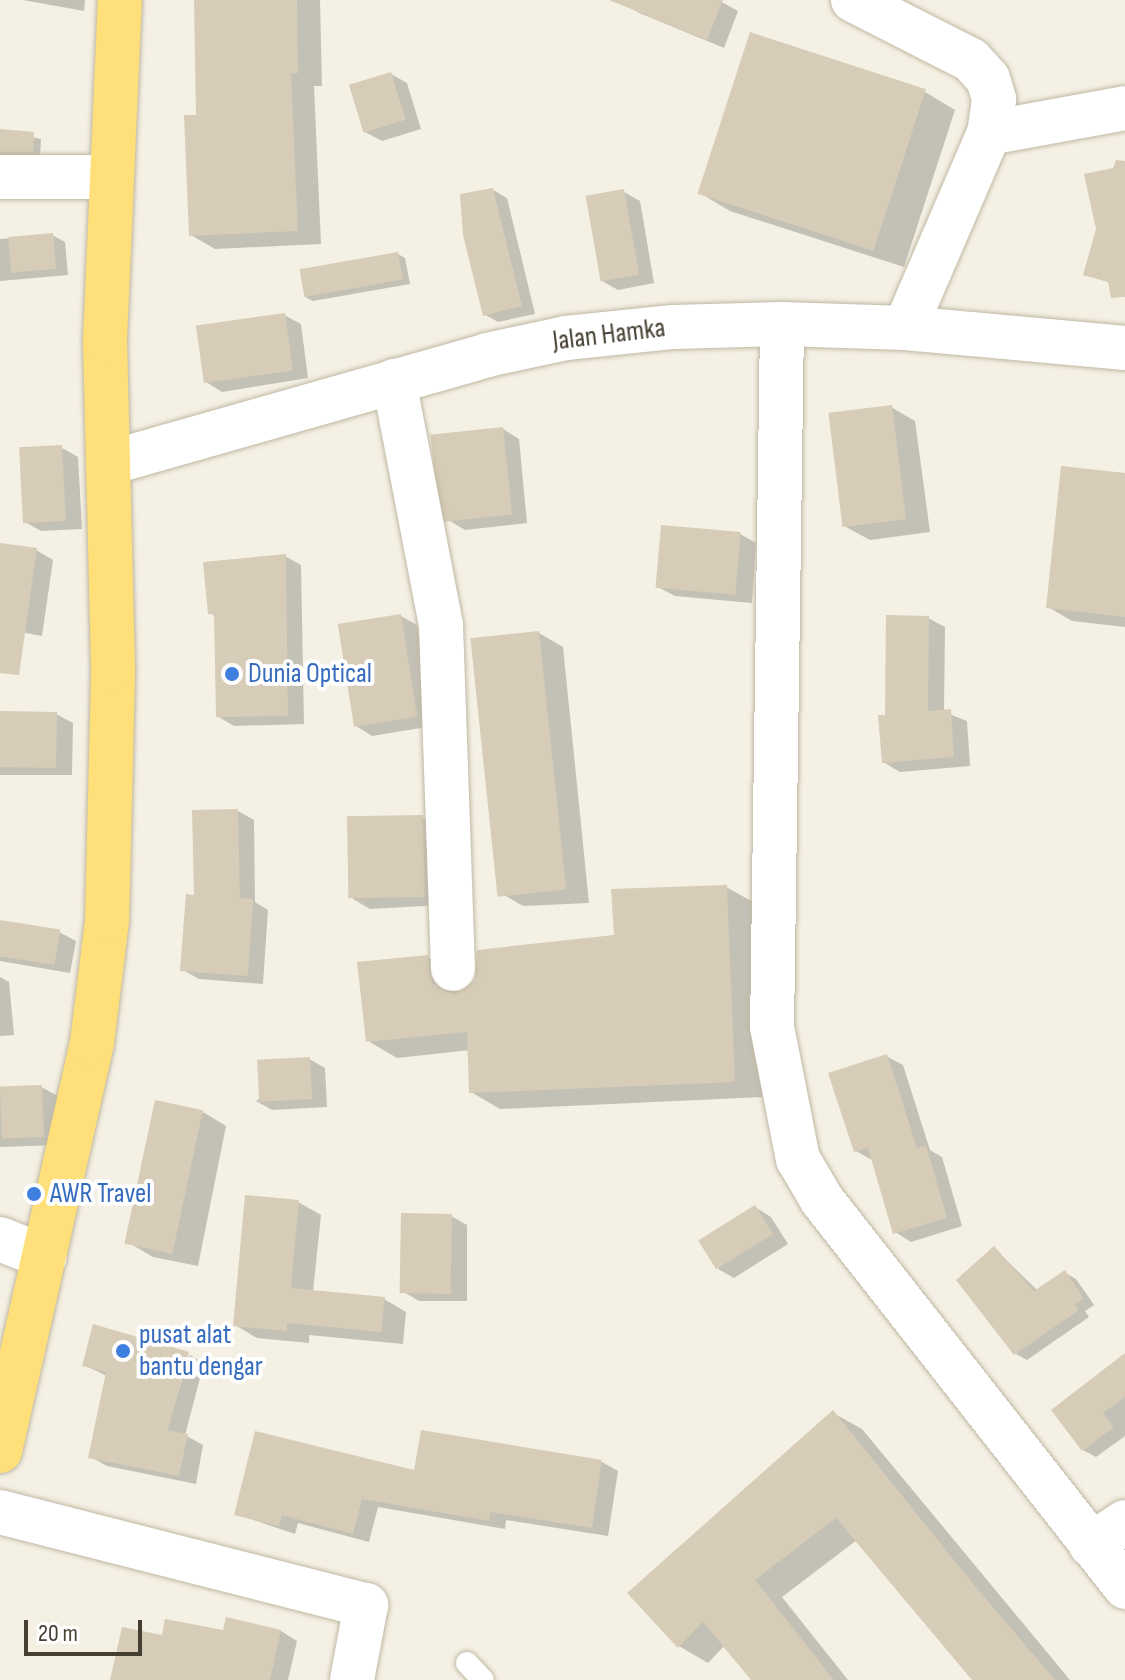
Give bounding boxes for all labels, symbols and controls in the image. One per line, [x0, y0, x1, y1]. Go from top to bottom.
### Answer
street label: Jalan Hamka [551, 311, 667, 359]
place label: Dunia Optical [248, 657, 372, 691]
marker: Dunia Optical [223, 665, 241, 683]
place label: AWR Travel [50, 1177, 151, 1211]
marker: AWR Travel [25, 1185, 43, 1203]
place label: pusat alat bantu dengar [139, 1318, 263, 1384]
marker: pusat alat bantu dengar [114, 1342, 132, 1360]
scale bar [28, 1604, 146, 1654]
text: 20 m [38, 1619, 78, 1648]

